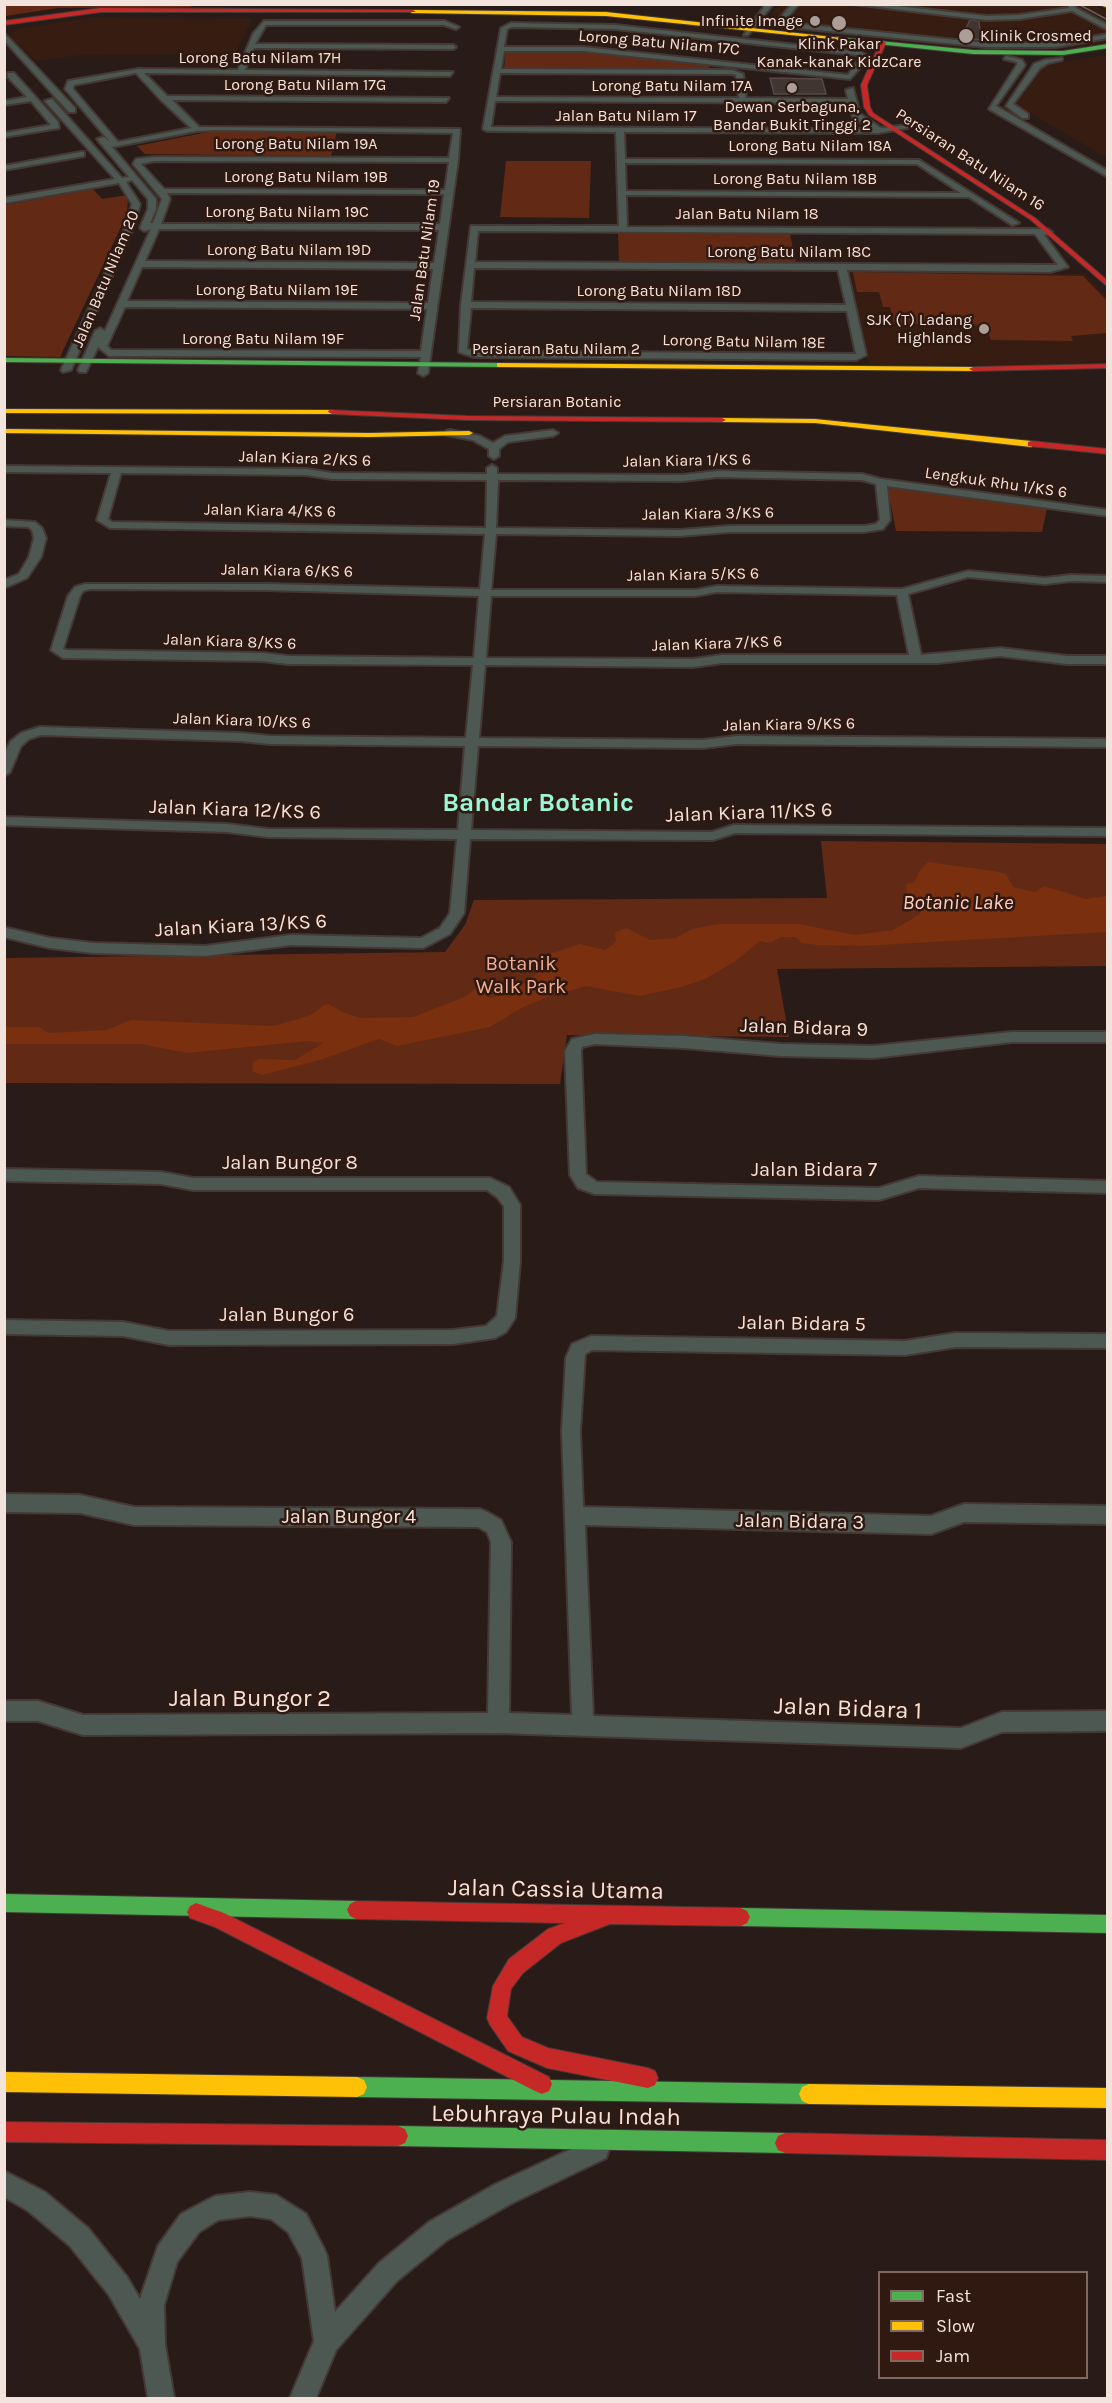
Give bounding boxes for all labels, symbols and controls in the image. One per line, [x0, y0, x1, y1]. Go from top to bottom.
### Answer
place label: Infinite Image [701, 11, 803, 31]
marker: Infinite Image [808, 14, 822, 28]
marker: Klink Pakar Kanak-kanak KidzCare [830, 14, 848, 32]
street label: Lorong Batu Nilam 17C [578, 26, 740, 60]
place label: Klinik Crosmed [980, 26, 1092, 46]
marker: Klinik Crosmed [957, 27, 975, 45]
place label: Klink Pakar Kanak-kanak KidzCare [757, 34, 921, 72]
street label: Lorong Batu Nilam 17H [179, 48, 341, 68]
street label: Lorong Batu Nilam 17G [224, 75, 386, 95]
street label: Lorong Batu Nilam 17A [591, 76, 753, 96]
marker: Dewan Serbaguna, Bandar Bukit Tinggi 2 [785, 81, 799, 95]
place label: Dewan Serbaguna, Bandar Bukit Tinggi 2 [713, 97, 871, 135]
street label: Persiaran Batu Nilam 16 [892, 105, 1048, 215]
street label: Jalan Batu Nilam 17 [556, 106, 696, 126]
street label: Lorong Batu Nilam 19A [214, 134, 378, 154]
street label: Lorong Batu Nilam 18A [728, 136, 892, 156]
street label: Lorong Batu Nilam 19B [224, 167, 388, 187]
street label: Lorong Batu Nilam 18B [713, 169, 877, 189]
street label: Jalan Batu Nilam 19 [406, 178, 444, 322]
street label: Lorong Batu Nilam 19C [205, 202, 369, 222]
street label: Jalan Batu Nilam 18 [675, 204, 819, 224]
street label: Jalan Batu Nilam 20 [68, 208, 144, 350]
street label: Lorong Batu Nilam 19D [207, 240, 371, 260]
street label: Lorong Batu Nilam 18C [707, 242, 871, 262]
street label: Lorong Batu Nilam 19E [196, 280, 358, 300]
street label: Lorong Batu Nilam 18D [577, 281, 741, 301]
place label: SJK (T) Ladang Highlands [866, 310, 972, 348]
marker: SJK (T) Ladang Highlands [977, 322, 991, 336]
street label: Lorong Batu Nilam 19F [182, 329, 344, 349]
street label: Lorong Batu Nilam 18E [662, 331, 826, 353]
street label: Persiaran Batu Nilam 2 [472, 339, 640, 359]
street label: Persiaran Botanic [492, 392, 622, 412]
street label: Jalan Kiara 2/KS 6 [239, 447, 371, 471]
street label: Jalan Kiara 1/KS 6 [623, 450, 751, 472]
street label: Lengkuk Rhu 1/KS 6 [924, 464, 1068, 502]
street label: Jalan Kiara 4/KS 6 [204, 500, 336, 522]
street label: Jalan Kiara 3/KS 6 [642, 503, 774, 525]
street label: Jalan Kiara 6/KS 6 [221, 560, 353, 582]
street label: Jalan Kiara 5/KS 6 [627, 564, 759, 586]
street label: Jalan Kiara 8/KS 6 [163, 630, 297, 654]
street label: Jalan Kiara 7/KS 6 [651, 632, 783, 656]
street label: Jalan Kiara 10/KS 6 [173, 709, 311, 733]
street label: Jalan Kiara 9/KS 6 [723, 714, 855, 736]
district label: Bandar Botanic [442, 788, 634, 820]
street label: Jalan Kiara 12/KS 6 [149, 795, 321, 825]
street label: Jalan Kiara 11/KS 6 [665, 798, 833, 828]
water label: Botanic Lake [903, 890, 1013, 916]
street label: Jalan Kiara 13/KS 6 [154, 910, 328, 942]
park label: Botanik Walk Park [476, 952, 566, 999]
street label: Jalan Bidara 9 [739, 1014, 869, 1042]
street label: Jalan Bungor 8 [222, 1151, 358, 1175]
street label: Jalan Bidara 7 [751, 1158, 877, 1182]
street label: Jalan Bungor 6 [220, 1303, 354, 1327]
street label: Jalan Bidara 5 [738, 1311, 866, 1337]
street label: Jalan Bungor 4 [282, 1505, 416, 1529]
street label: Jalan Bidara 3 [736, 1509, 864, 1535]
street label: Jalan Bungor 2 [169, 1685, 331, 1713]
street label: Jalan Bidara 1 [774, 1692, 922, 1726]
street label: Jalan Cassia Utama [448, 1874, 664, 1906]
street label: Lebuhraya Pulau Indah [431, 2099, 681, 2133]
legend [878, 2271, 1088, 2379]
text: Fast [936, 2285, 971, 2307]
text: Slow [936, 2315, 975, 2337]
text: Jam [936, 2345, 970, 2367]

